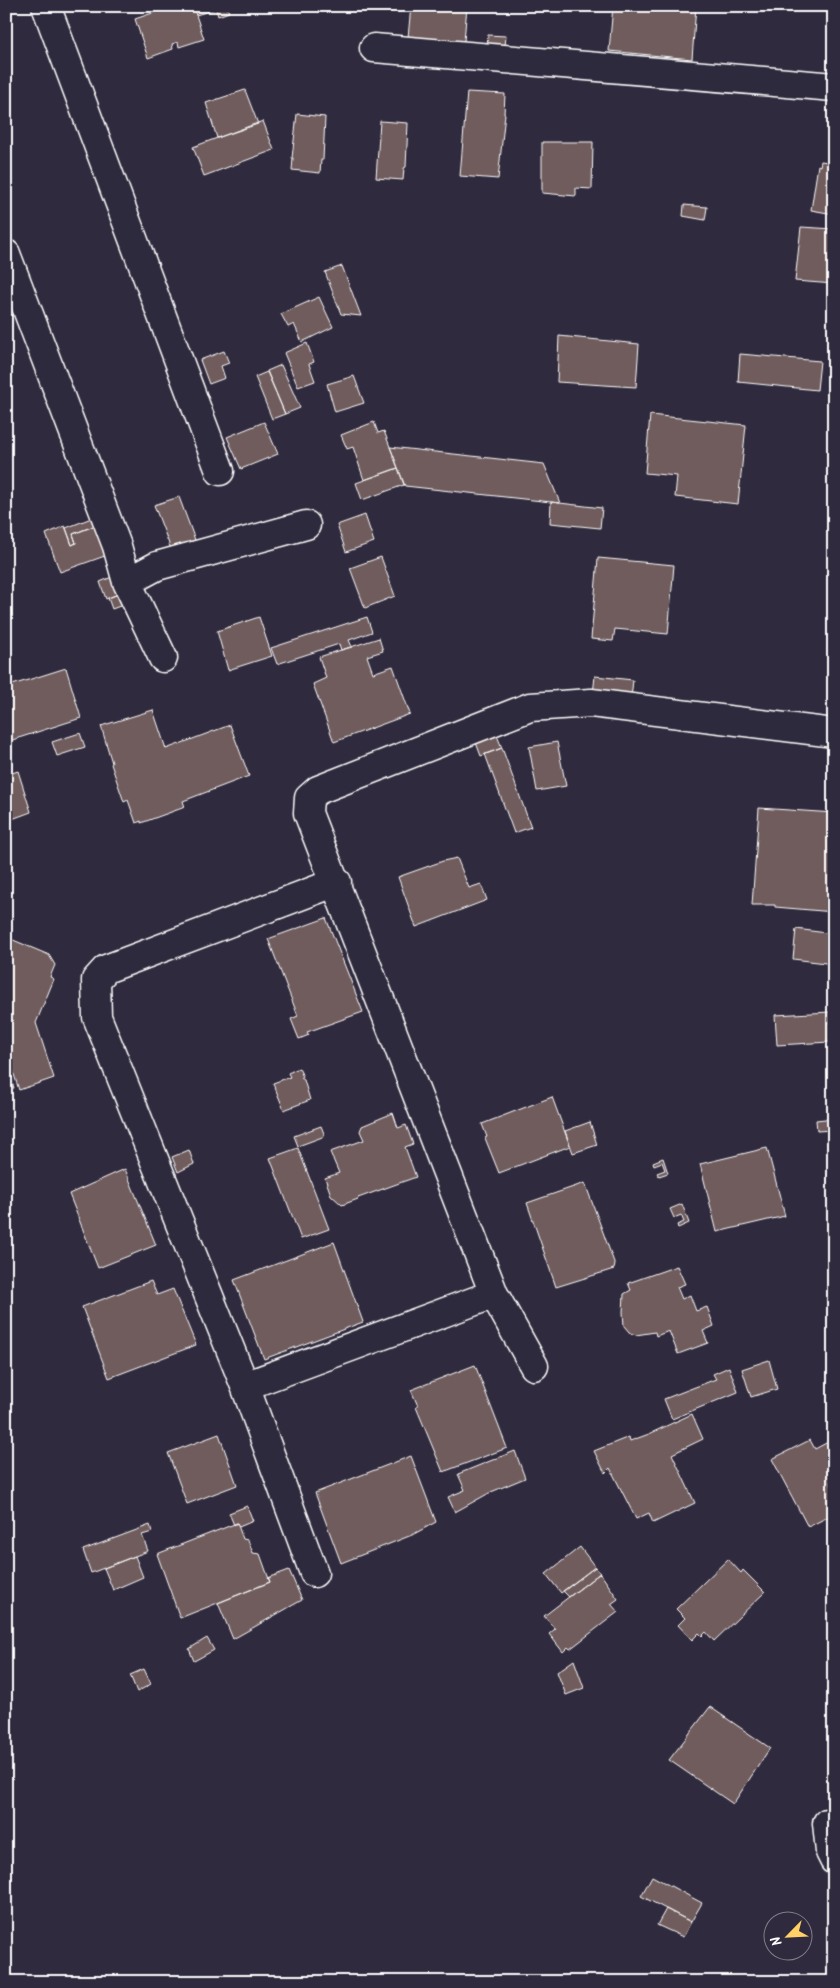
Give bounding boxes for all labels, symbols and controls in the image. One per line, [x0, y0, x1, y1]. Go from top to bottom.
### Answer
north arrow [762, 1910, 812, 1960]
text: N [765, 1932, 789, 1949]

